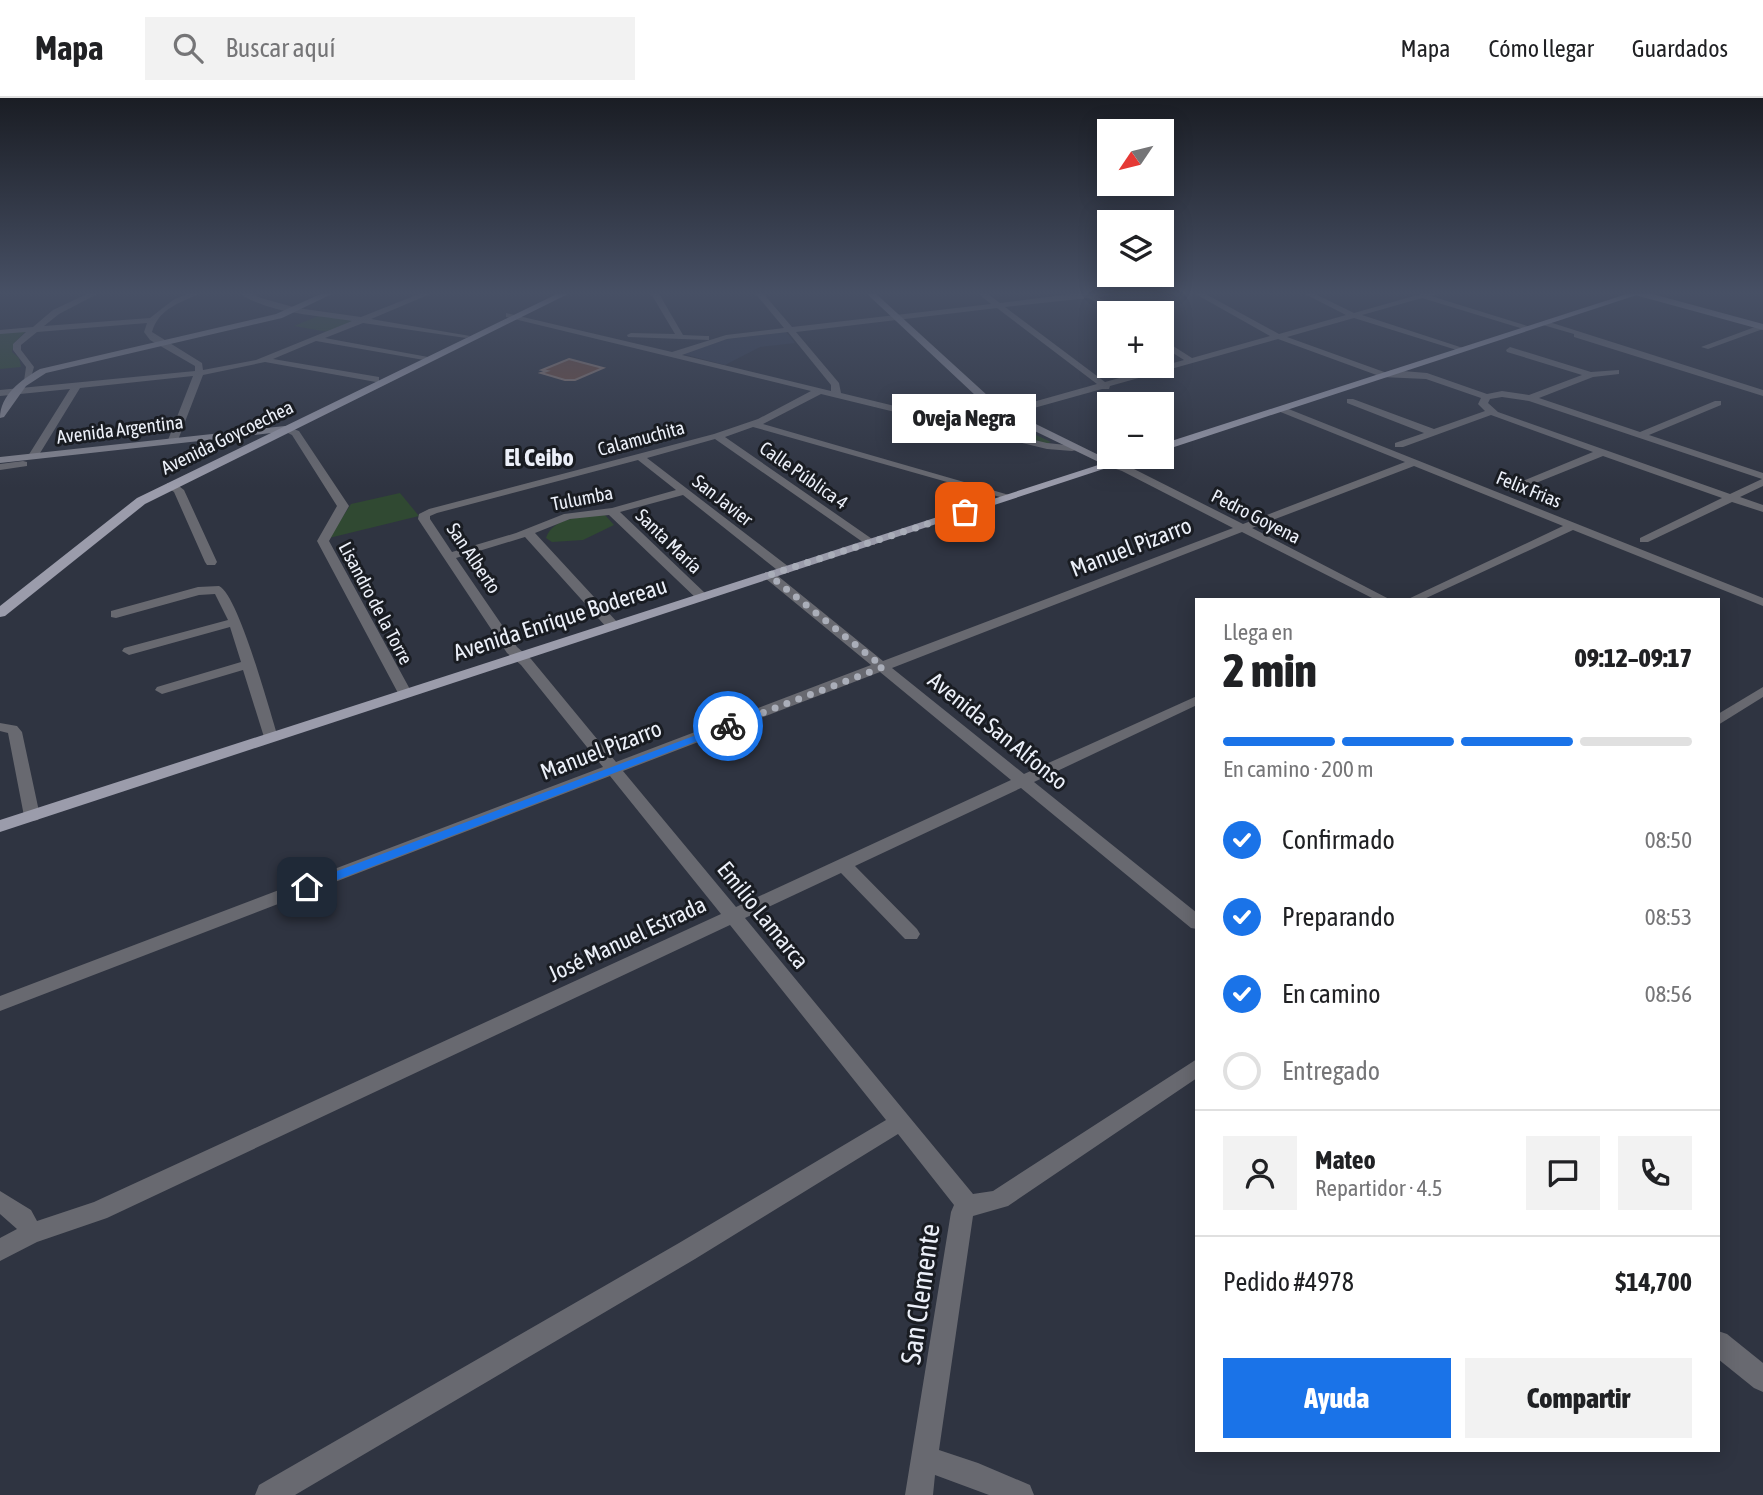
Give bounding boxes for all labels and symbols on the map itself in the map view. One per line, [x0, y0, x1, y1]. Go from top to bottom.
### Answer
north arrow [1097, 119, 1174, 196]
callout: Oveja Negra [893, 393, 1037, 442]
street label: Avenida Goycoechea [157, 395, 297, 479]
street label: Avenida Argentina [55, 410, 185, 448]
street label: Calamuchita [595, 416, 687, 460]
street label: Calle Pública 4 [756, 437, 852, 514]
district label: El Ceibo [504, 444, 574, 471]
street label: Felix Frias [1493, 466, 1565, 512]
street label: San Javier [689, 470, 758, 530]
street label: Tulumba [549, 481, 615, 515]
pin [935, 482, 995, 542]
street label: Pedro Goyena [1208, 484, 1304, 548]
street label: Santa María [631, 504, 707, 578]
street label: Manuel Pizarro [1067, 512, 1195, 582]
street label: San Alberto [442, 519, 506, 597]
street label: Lisandro de la Torre [335, 538, 417, 668]
street label: Avenida Enrique Bodereau [450, 572, 670, 666]
street label: Avenida San Alfonso [923, 667, 1073, 795]
courier [693, 691, 763, 761]
street label: Manuel Pizarro [537, 715, 665, 785]
street label: Emilio Lamarca [712, 856, 814, 974]
pin [277, 857, 337, 917]
street label: José Manuel Estrada [544, 891, 710, 987]
street label: San Clemente [894, 1222, 946, 1366]

